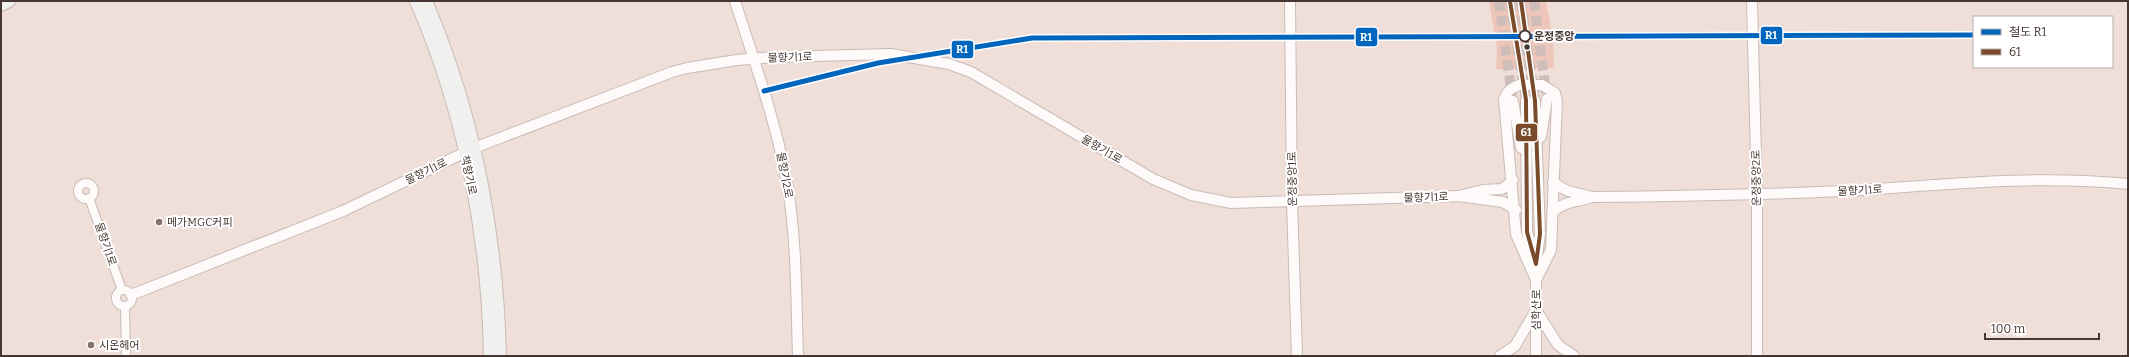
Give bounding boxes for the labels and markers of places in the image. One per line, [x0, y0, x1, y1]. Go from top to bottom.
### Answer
marker: 운정중앙 [1518, 29, 1532, 43]
place label: 운정중앙 [1534, 30, 1574, 43]
unlabelled marker [1522, 42, 1532, 52]
place label: 메가MGC커피 [167, 216, 233, 229]
marker: 메가MGC커피 [154, 217, 164, 227]
place label: 시온헤어 [99, 339, 139, 352]
marker: 시온헤어 [86, 340, 96, 350]

